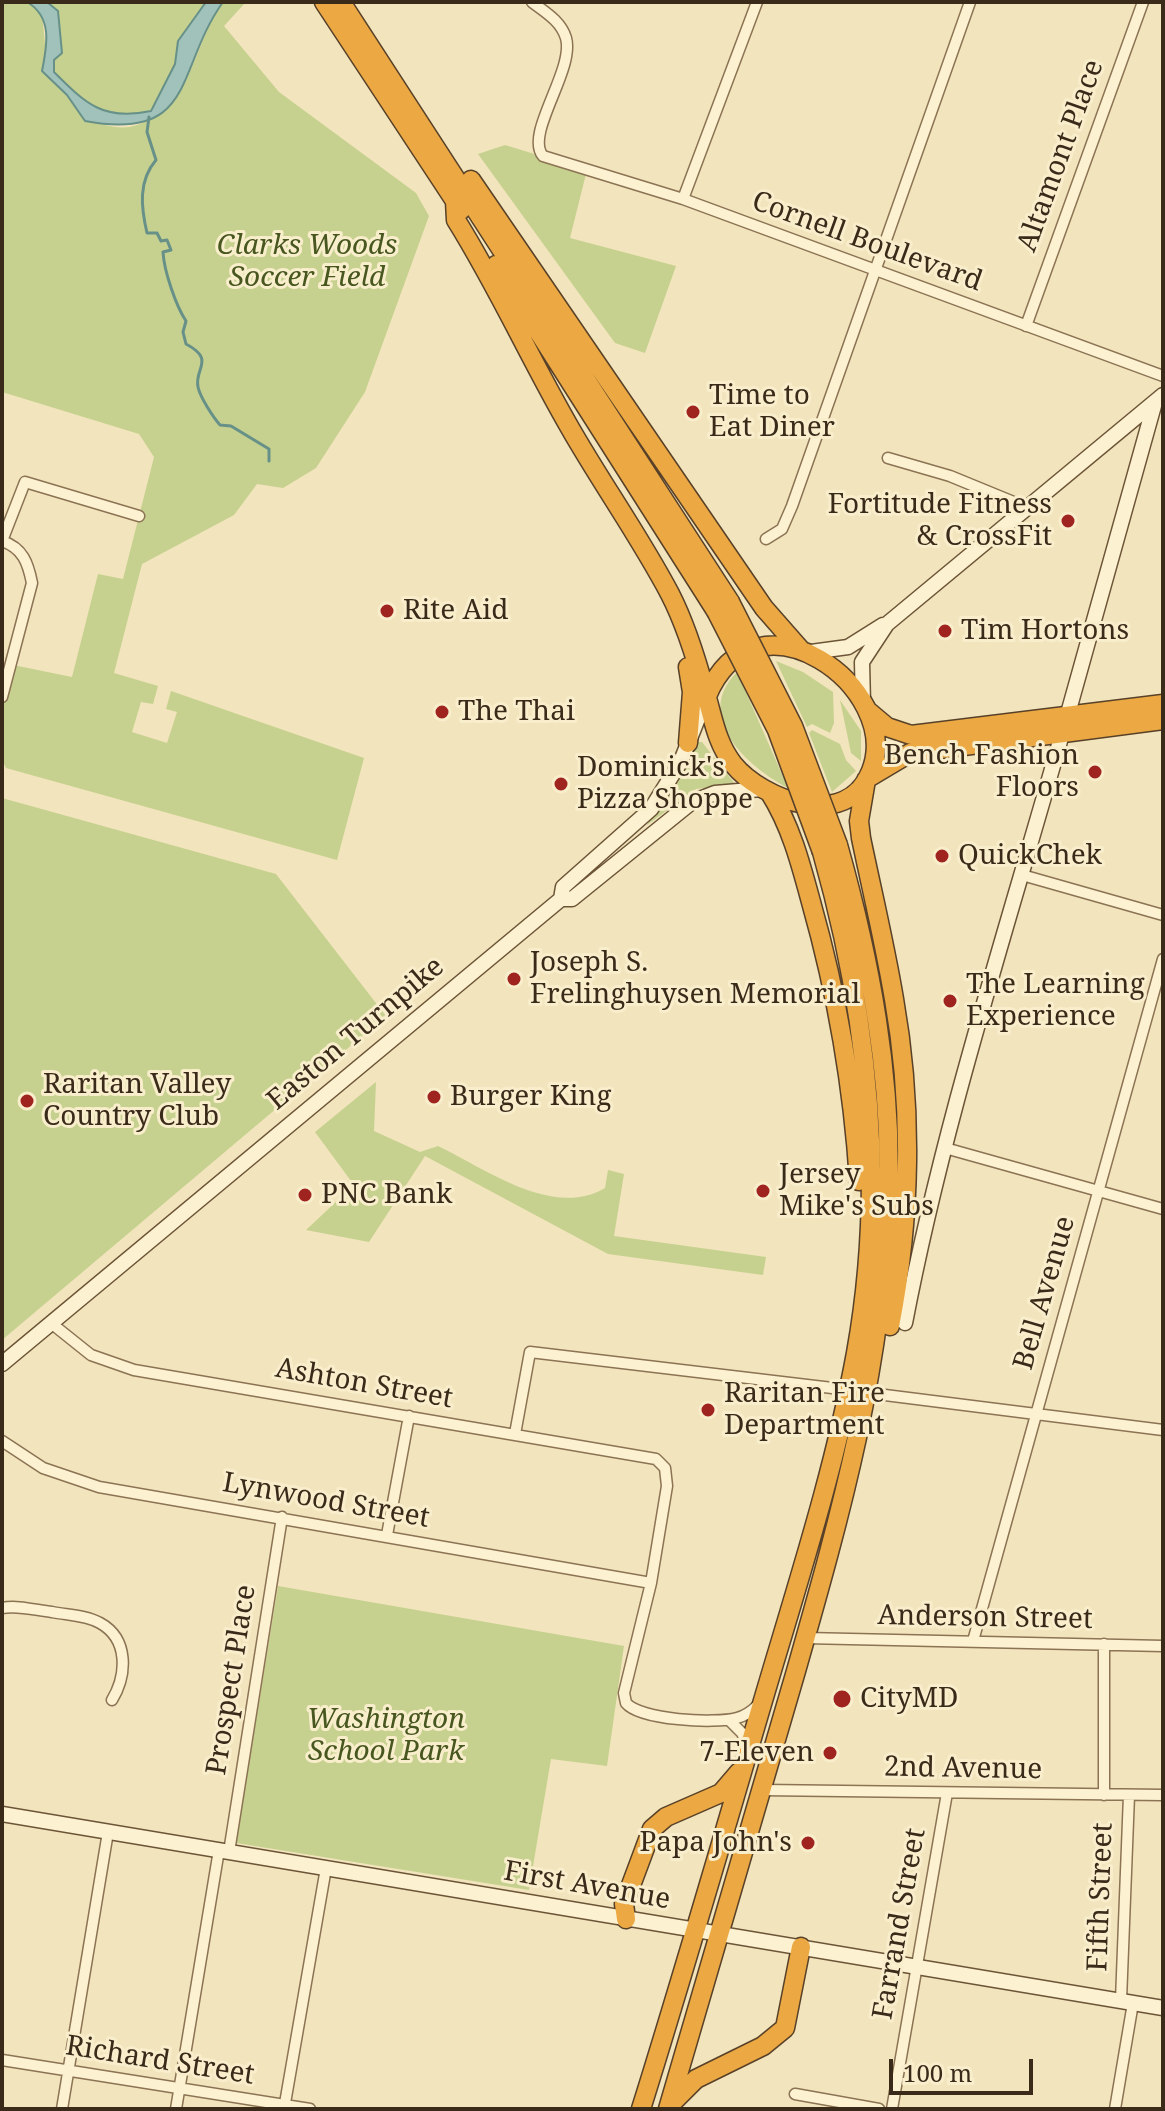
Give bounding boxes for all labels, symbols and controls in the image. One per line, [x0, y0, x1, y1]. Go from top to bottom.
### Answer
street label: Altamont Place [1011, 55, 1111, 257]
street label: Cornell Boulevard [747, 185, 987, 299]
park label: Clarks Woods Soccer Field [217, 229, 397, 295]
place label: Time to Eat Diner [709, 379, 835, 445]
marker: Time to Eat Diner [684, 403, 702, 421]
place label: Fortitude Fitness & CrossFit [828, 488, 1052, 554]
marker: Fortitude Fitness & CrossFit [1059, 512, 1077, 530]
place label: Rite Aid [403, 594, 508, 628]
marker: Rite Aid [378, 602, 396, 620]
place label: Tim Hortons [961, 614, 1129, 648]
marker: Tim Hortons [936, 622, 954, 640]
place label: The Thai [458, 695, 575, 729]
marker: The Thai [433, 703, 451, 721]
place label: Bench Fashion Floors [884, 739, 1079, 805]
place label: Dominick's Pizza Shoppe [577, 751, 753, 817]
marker: Bench Fashion Floors [1086, 763, 1104, 781]
marker: Dominick's Pizza Shoppe [552, 775, 570, 793]
place label: QuickChek [958, 839, 1102, 873]
marker: QuickChek [933, 847, 951, 865]
place label: Joseph S. Frelinghuysen Memorial [530, 946, 860, 1012]
street label: Easton Turnpike [261, 950, 451, 1118]
place label: The Learning Experience [966, 968, 1145, 1034]
marker: Joseph S. Frelinghuysen Memorial [505, 970, 523, 988]
marker: The Learning Experience [941, 992, 959, 1010]
place label: Raritan Valley Country Club [43, 1068, 231, 1134]
place label: Burger King [450, 1080, 611, 1114]
marker: Burger King [425, 1088, 443, 1106]
marker: Raritan Valley Country Club [18, 1092, 36, 1110]
place label: Jersey Mike's Subs [779, 1158, 934, 1224]
place label: PNC Bank [321, 1178, 452, 1212]
marker: Jersey Mike's Subs [754, 1182, 772, 1200]
marker: PNC Bank [296, 1186, 314, 1204]
street label: Bell Avenue [1007, 1212, 1083, 1374]
street label: Ashton Street [273, 1352, 455, 1416]
place label: Raritan Fire Department [724, 1377, 885, 1443]
marker: Raritan Fire Department [699, 1401, 717, 1419]
street label: Lynwood Street [220, 1466, 432, 1536]
street label: Prospect Place [200, 1583, 264, 1777]
street label: Anderson Street [877, 1599, 1093, 1637]
place label: CityMD [860, 1682, 958, 1716]
marker: CityMD [831, 1688, 853, 1710]
park label: Washington School Park [307, 1703, 465, 1769]
place label: 7-Eleven [699, 1736, 814, 1770]
marker: 7-Eleven [821, 1744, 839, 1762]
street label: 2nd Avenue [884, 1751, 1042, 1787]
street label: Fifth Street [1082, 1822, 1120, 1972]
place label: Papa John's [639, 1826, 792, 1860]
street label: Farrand Street [867, 1826, 933, 2022]
marker: Papa John's [799, 1834, 817, 1852]
street label: First Avenue [501, 1855, 673, 1917]
street label: Richard Street [63, 2030, 257, 2092]
scale bar [893, 2043, 1037, 2093]
text: 100 m [903, 2056, 972, 2089]

